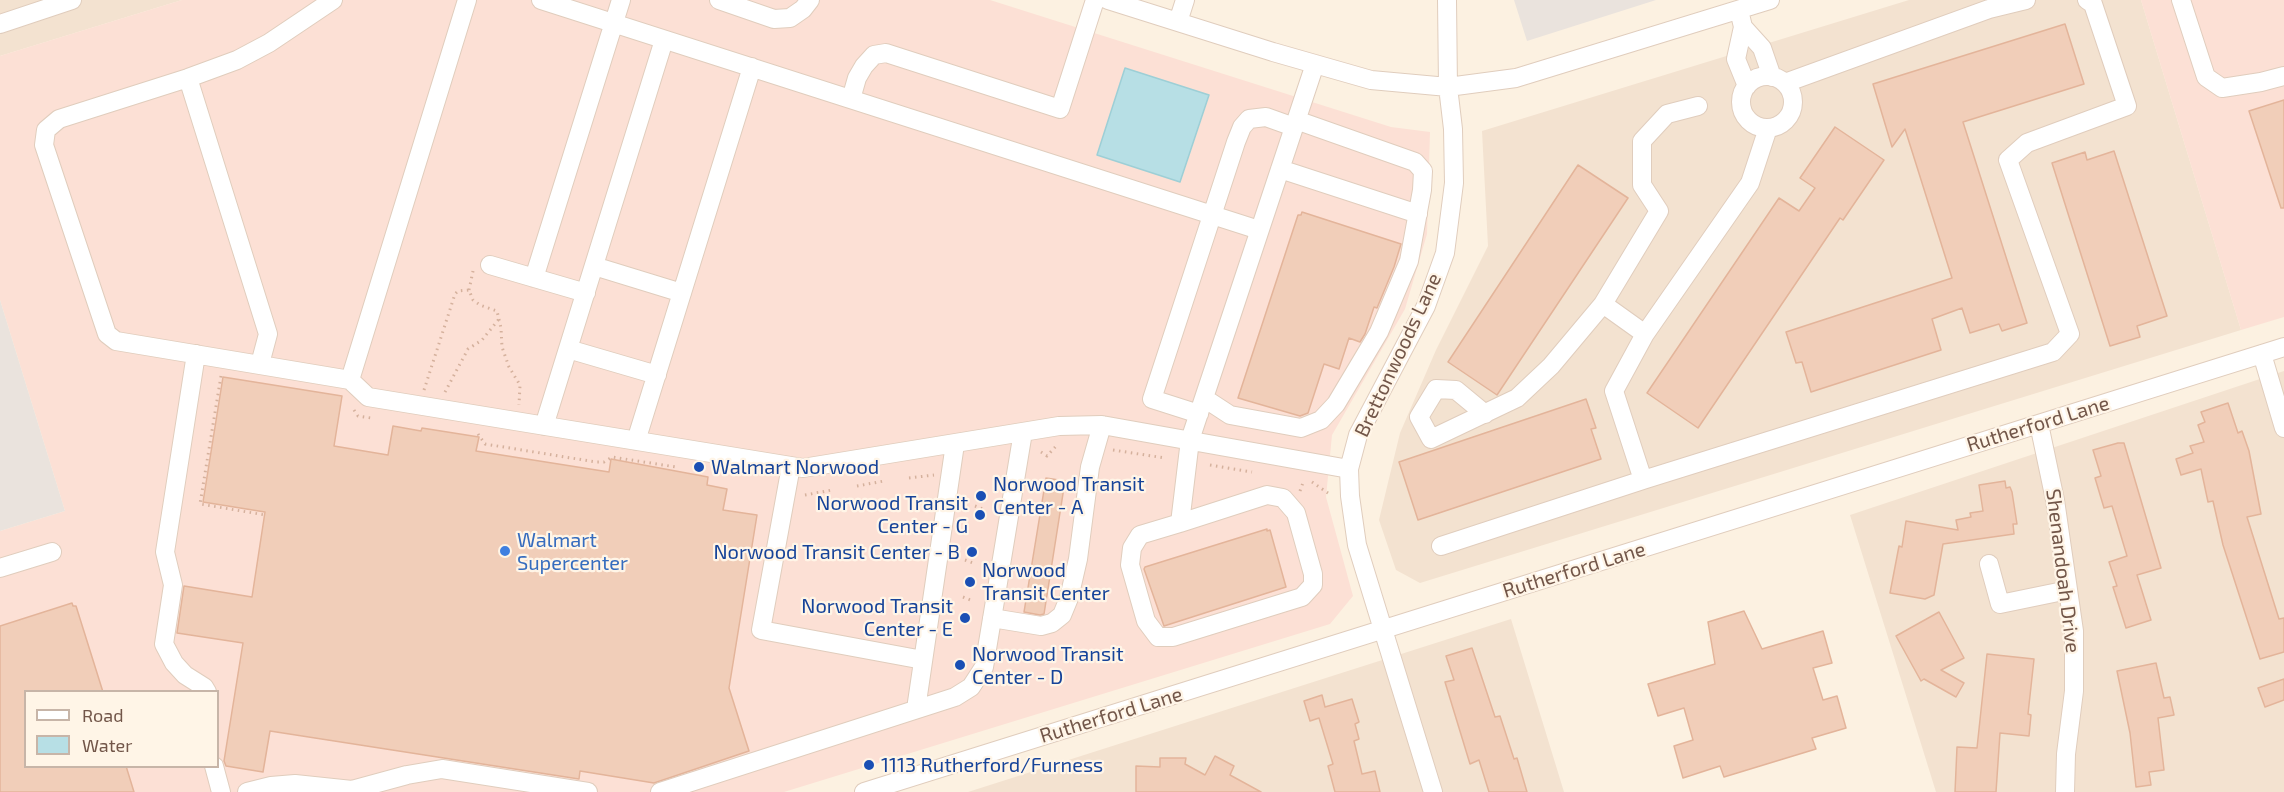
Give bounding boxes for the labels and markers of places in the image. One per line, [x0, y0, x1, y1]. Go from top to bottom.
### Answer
place label: Walmart Norwood [711, 455, 879, 479]
marker: Walmart Norwood [692, 460, 706, 474]
place label: Norwood Transit Center - A [993, 472, 1145, 519]
marker: Norwood Transit Center - A [974, 489, 988, 503]
place label: Norwood Transit Center - G [816, 491, 968, 538]
marker: Norwood Transit Center - G [973, 508, 987, 522]
place label: Walmart Supercenter [517, 528, 628, 575]
place label: Norwood Transit Center - B [713, 540, 960, 564]
marker: Walmart Supercenter [498, 544, 512, 558]
marker: Norwood Transit Center - B [965, 545, 979, 559]
place label: Norwood Transit Center [982, 558, 1110, 605]
marker: Norwood Transit Center [963, 575, 977, 589]
place label: Norwood Transit Center - E [801, 594, 953, 641]
marker: Norwood Transit Center - E [958, 611, 972, 625]
place label: Norwood Transit Center - D [972, 642, 1124, 689]
marker: Norwood Transit Center - D [953, 658, 967, 672]
place label: 1113 Rutherford/Furness [881, 753, 1103, 777]
marker: 1113 Rutherford/Furness [862, 758, 876, 772]

